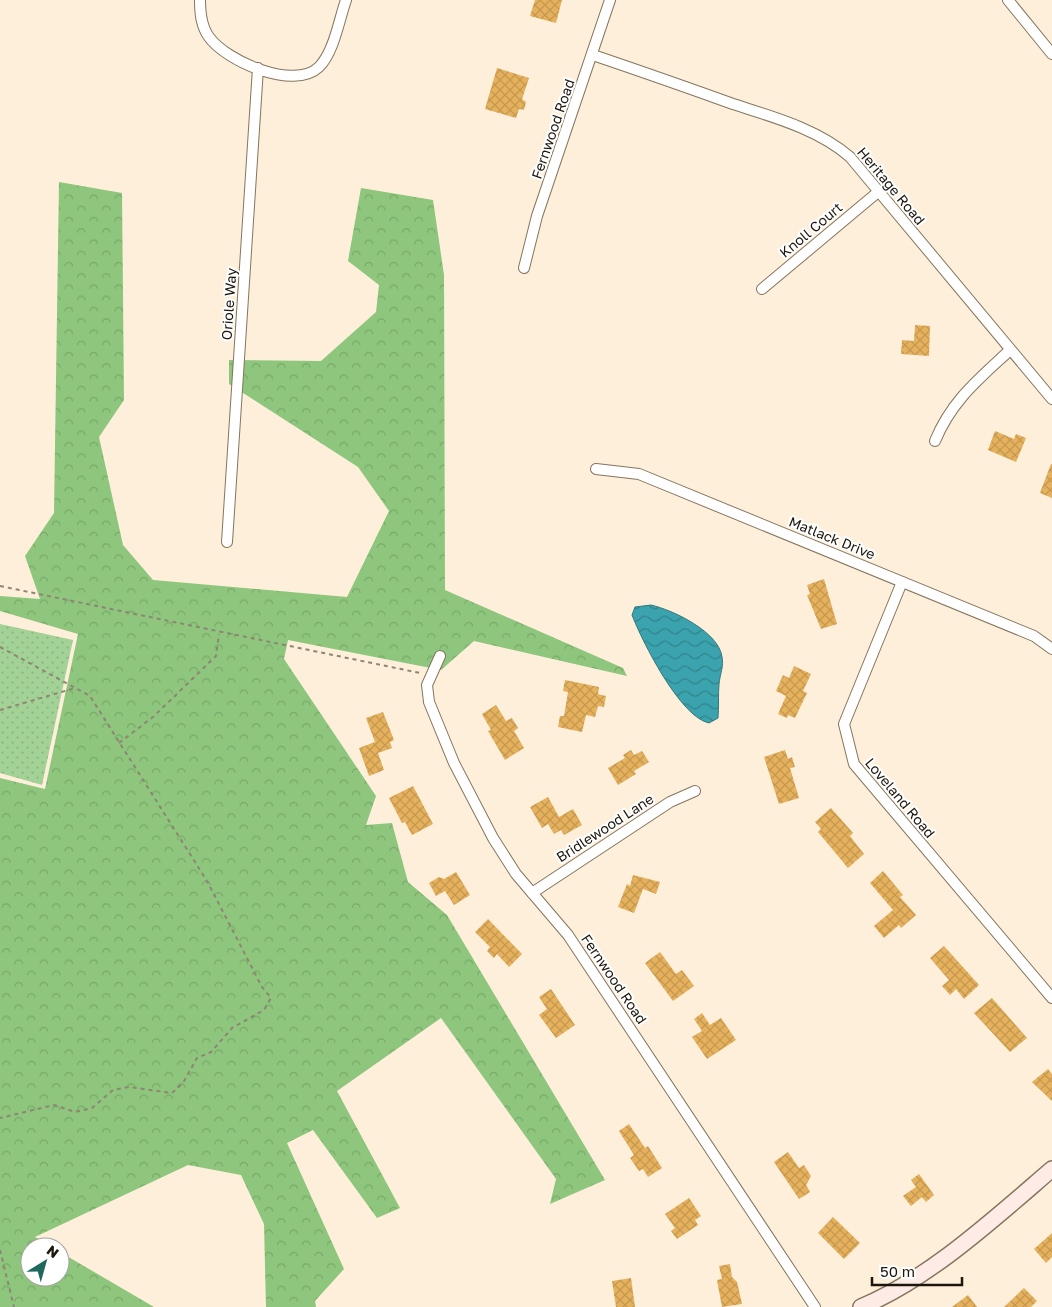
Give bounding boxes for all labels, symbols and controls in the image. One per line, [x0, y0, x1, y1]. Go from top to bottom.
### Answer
street label: Fernwood Road [527, 77, 578, 181]
street label: Heritage Road [854, 143, 929, 228]
street label: Knoll Court [776, 198, 846, 261]
street label: Oriole Way [218, 267, 240, 341]
street label: Matlack Drive [787, 513, 878, 563]
street label: Loveland Road [862, 754, 939, 841]
street label: Bridlewood Lane [553, 790, 656, 865]
street label: Fernwood Road [578, 931, 651, 1027]
north arrow [20, 1237, 70, 1287]
text: N [44, 1241, 62, 1261]
scale bar [872, 1254, 962, 1286]
text: 50 m [880, 1262, 915, 1280]

